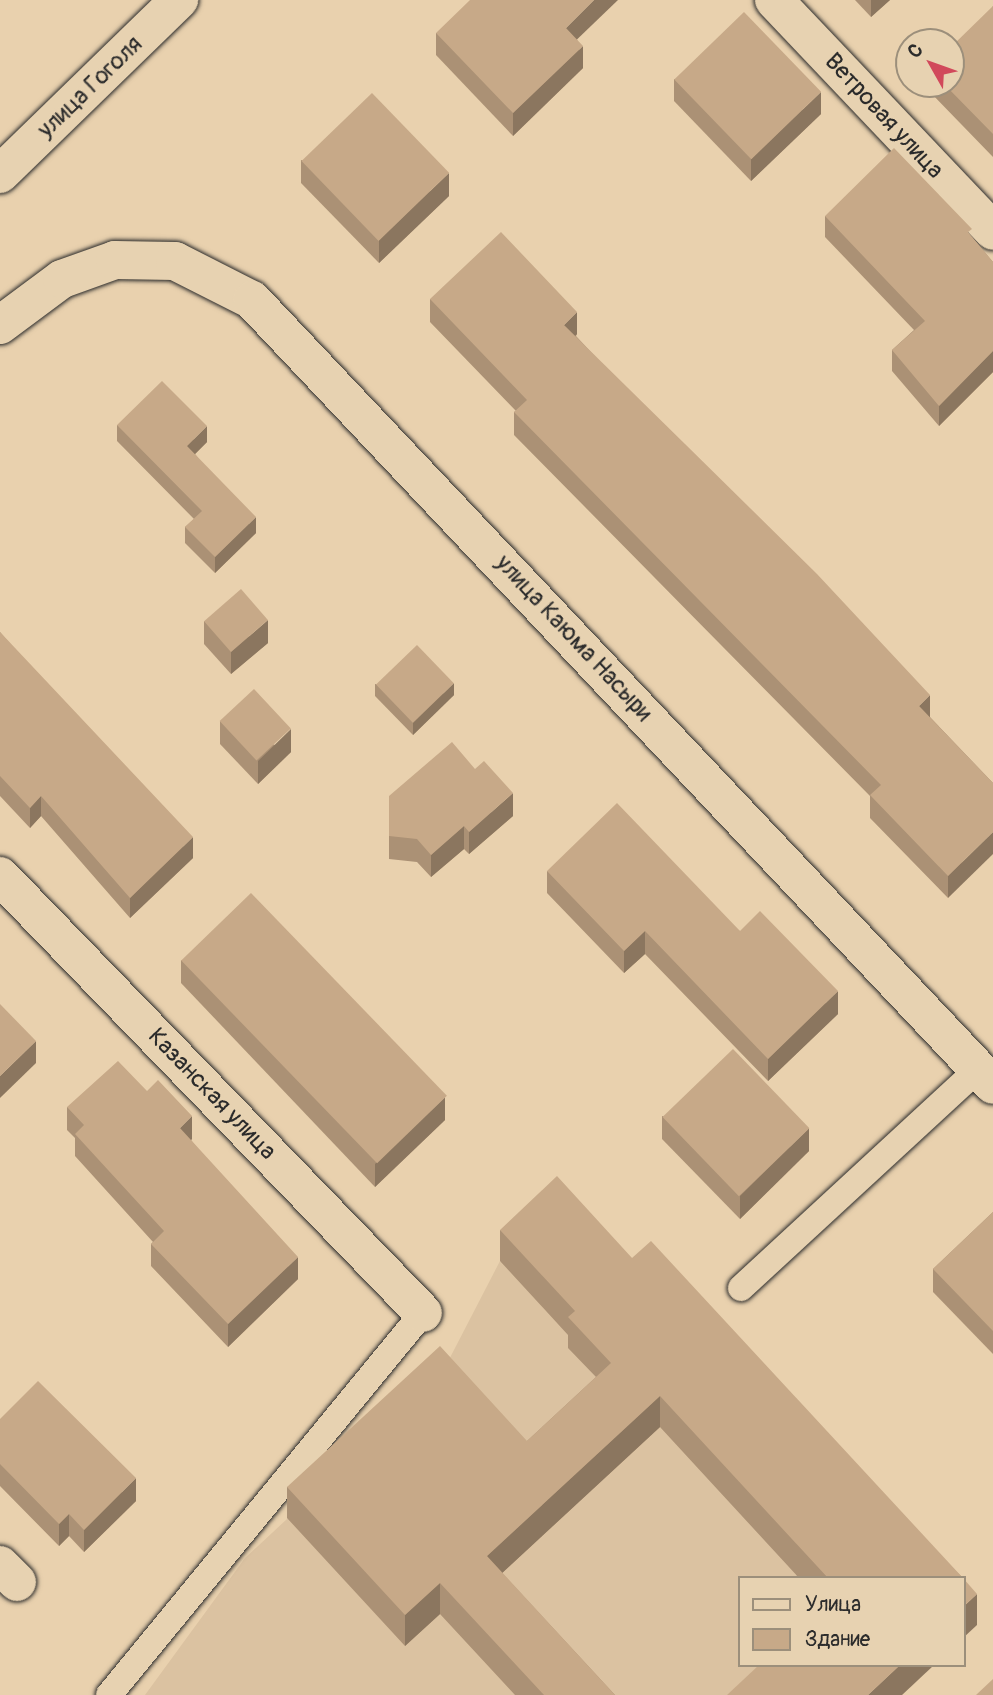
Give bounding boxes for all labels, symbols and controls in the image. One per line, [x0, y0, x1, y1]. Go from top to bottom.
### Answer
north arrow [895, 28, 965, 98]
street label: улица Гоголя [32, 30, 148, 144]
text: С [902, 39, 928, 63]
street label: Ветровая улица [819, 47, 949, 185]
street label: улица Каюма Насыри [490, 549, 658, 727]
street label: Казанская улица [142, 1022, 282, 1166]
legend [738, 1576, 965, 1667]
text: Улица [805, 1591, 861, 1618]
text: Здание [805, 1626, 870, 1653]

